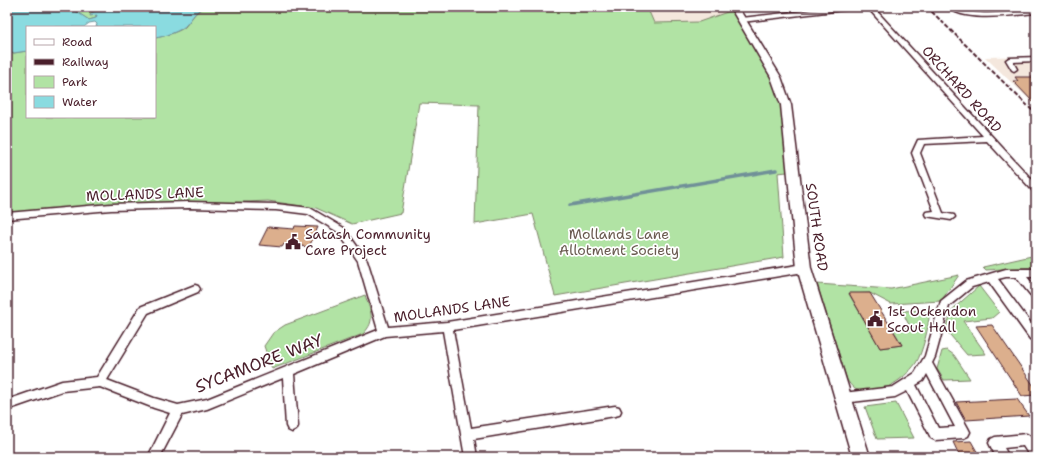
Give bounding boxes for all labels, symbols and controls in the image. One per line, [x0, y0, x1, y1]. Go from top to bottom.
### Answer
legend [26, 26, 156, 118]
text: Road [62, 34, 93, 50]
street label: ORCHARD ROAD [918, 42, 1006, 136]
text: Railway [62, 54, 109, 70]
text: Park [62, 74, 88, 90]
text: Water [62, 94, 98, 110]
street label: SOUTH ROAD [802, 182, 832, 272]
street label: MOLLANDS LANE [86, 183, 204, 205]
place label: Satash Community Care Project [305, 225, 431, 259]
park label: Mollands Lane Allotment Society [559, 225, 679, 259]
public building icon: Satash Community Care Project [284, 233, 302, 251]
street label: MOLLANDS LANE [392, 292, 512, 326]
place label: 1st Ockendon Scout Hall [887, 302, 977, 336]
public building icon: 1st Ockendon Scout Hall [866, 310, 884, 328]
street label: SYCAMORE WAY [192, 328, 326, 398]

